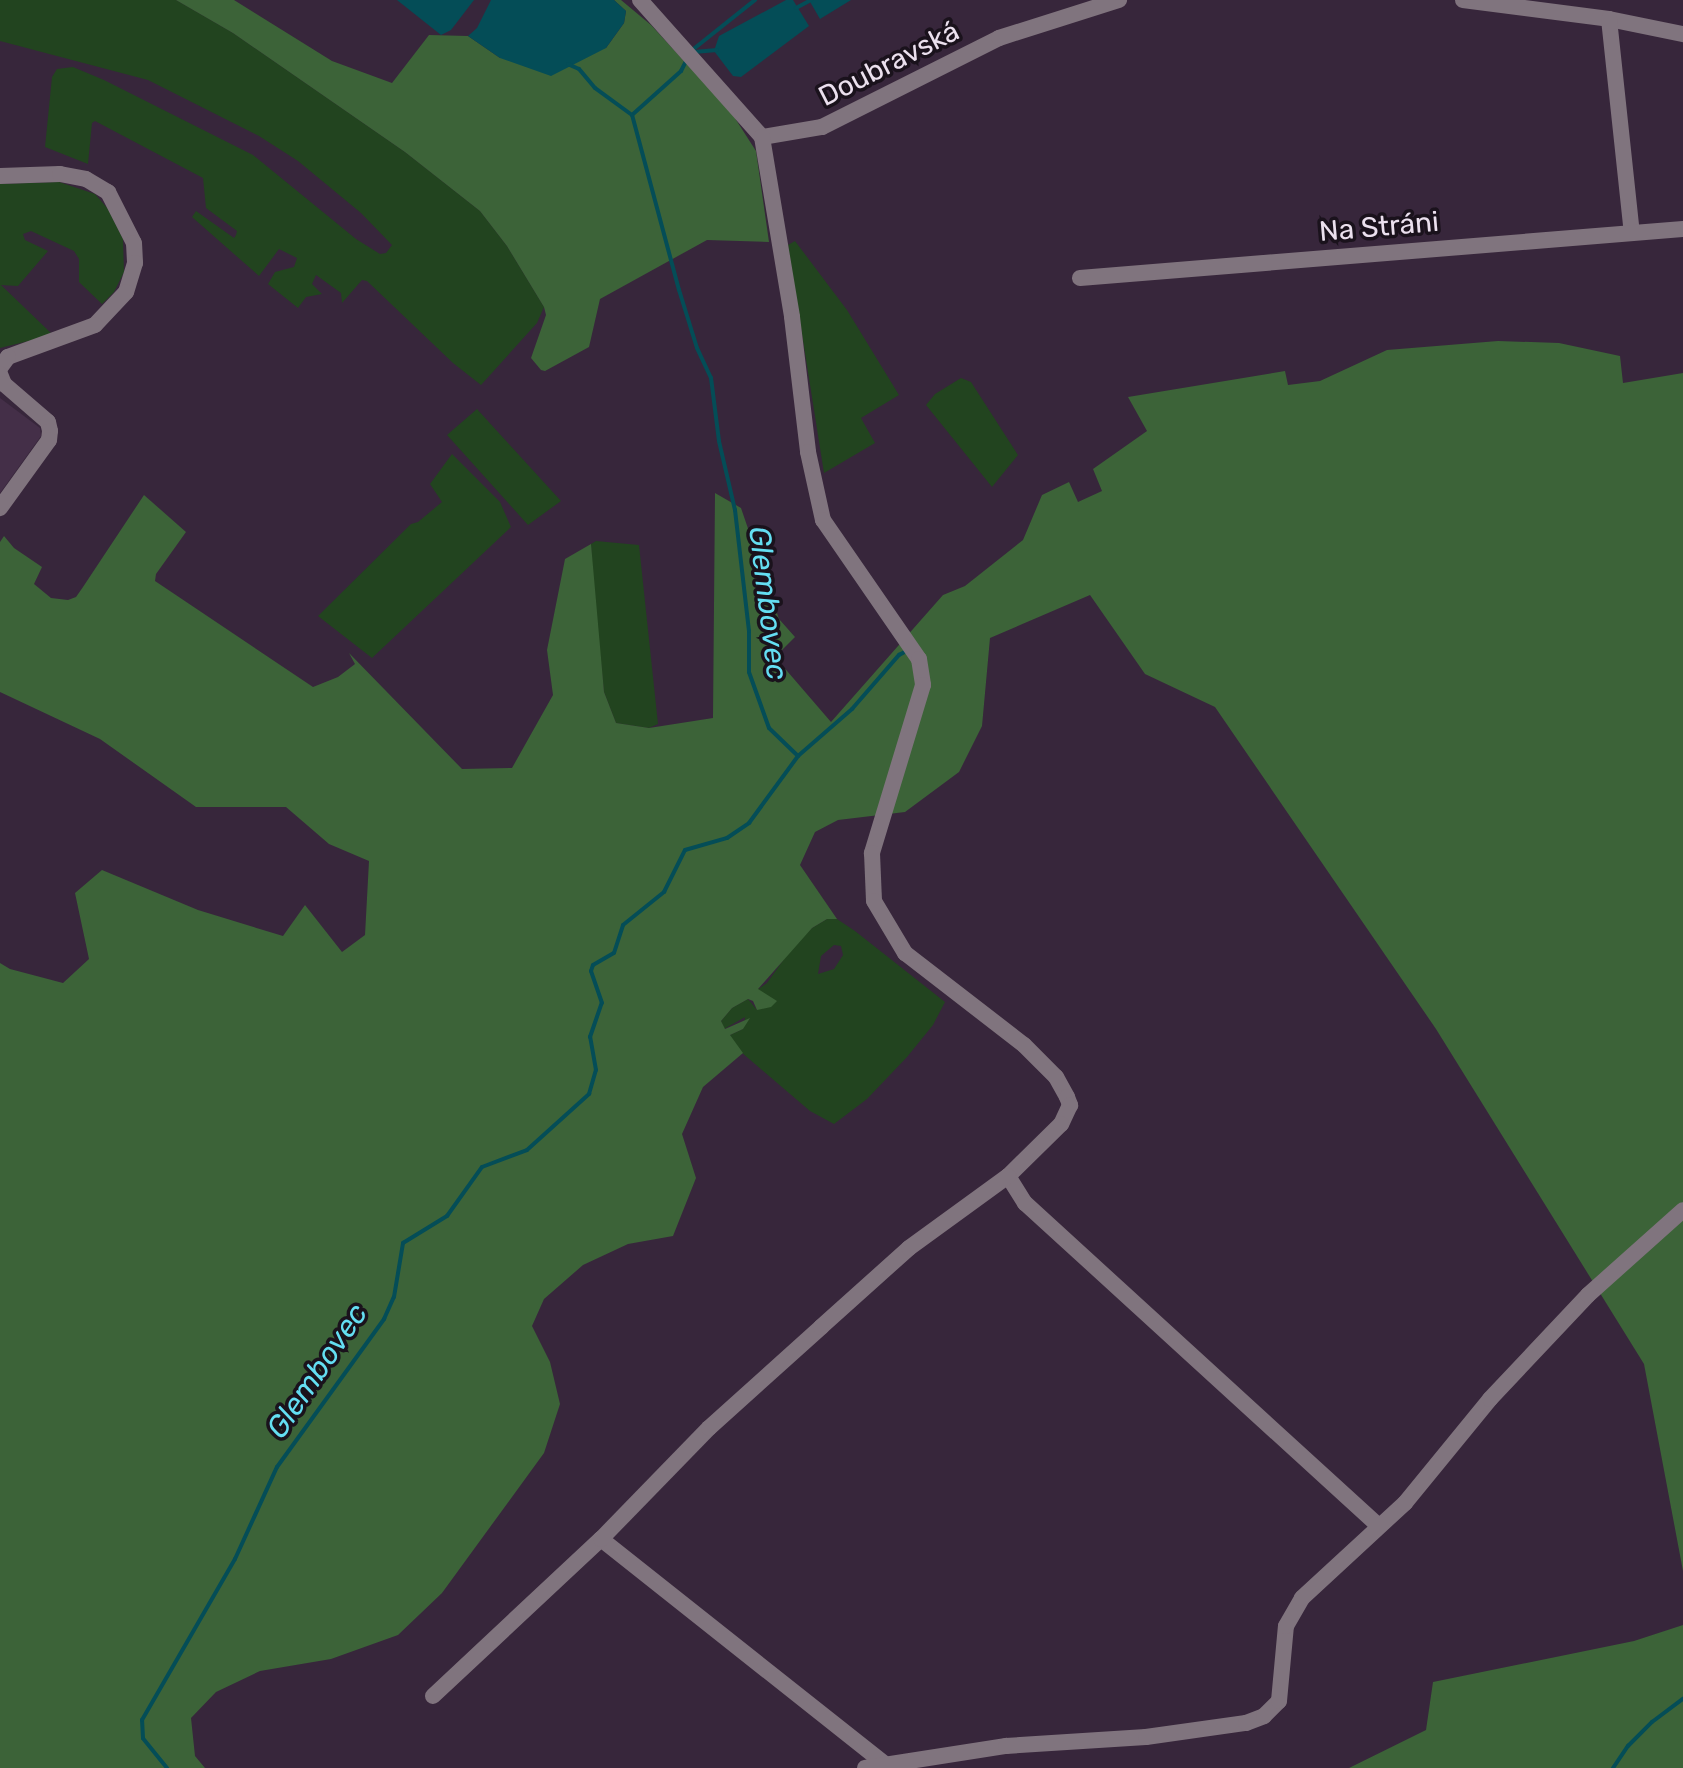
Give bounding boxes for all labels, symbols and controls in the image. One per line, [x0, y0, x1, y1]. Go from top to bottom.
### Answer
street label: Doubravská [813, 14, 965, 114]
street label: Na Stráni [1318, 205, 1440, 249]
water label: Glembovec [741, 524, 795, 682]
water label: Glembovec [259, 1297, 375, 1445]

